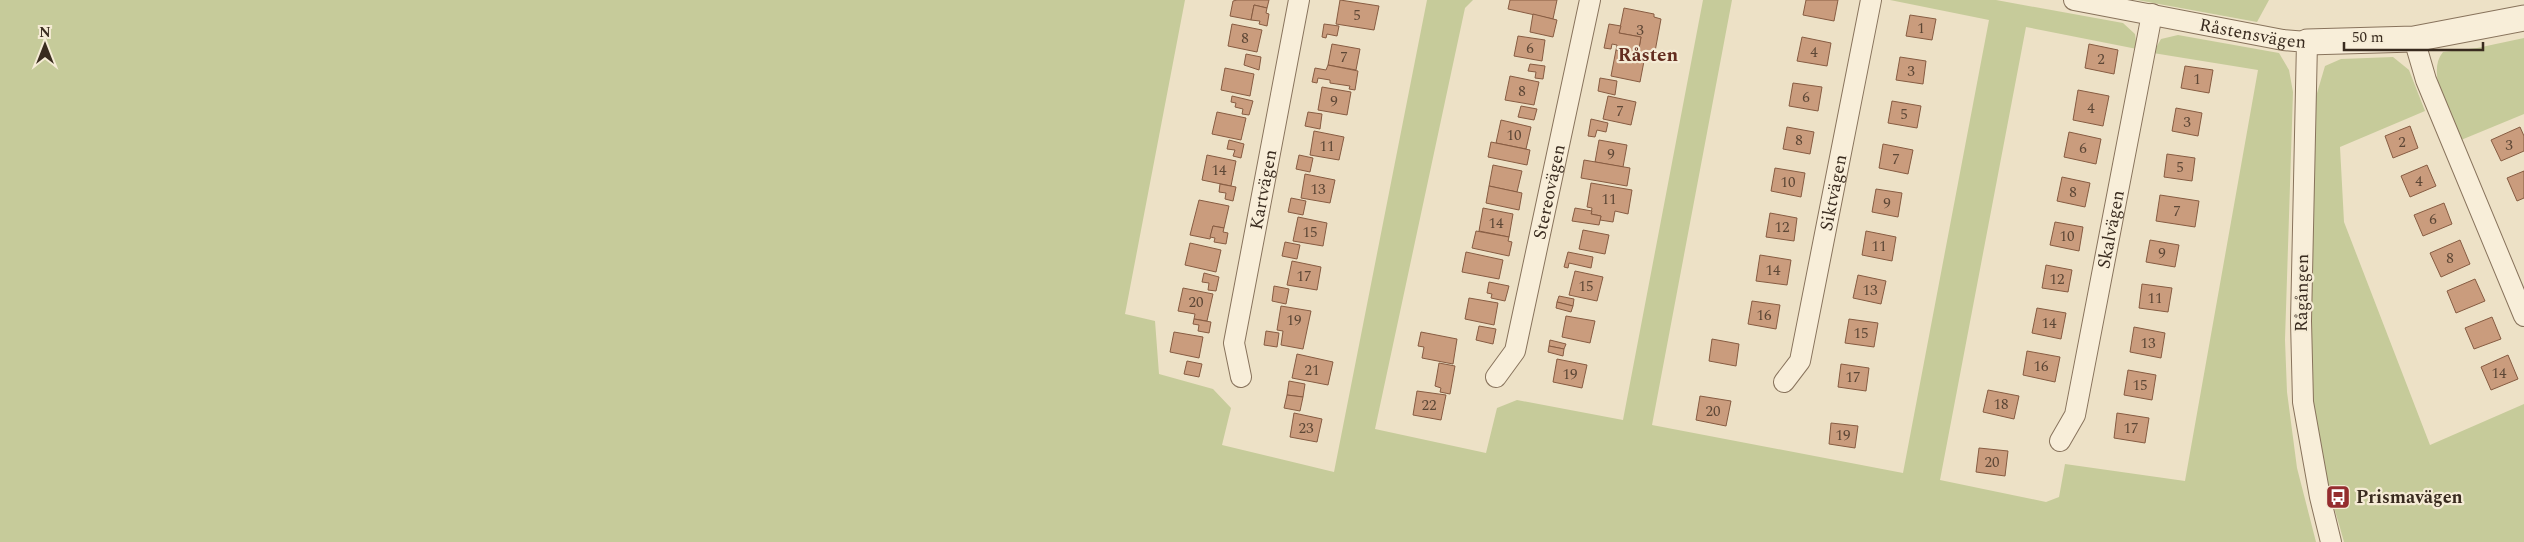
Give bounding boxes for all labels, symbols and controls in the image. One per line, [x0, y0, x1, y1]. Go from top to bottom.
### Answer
house number: 5 [1353, 4, 1361, 27]
street label: Råstensvägen [2197, 11, 2307, 55]
house number: 1 [1917, 17, 1925, 40]
house number: 3 [1636, 19, 1644, 42]
north arrow [20, 20, 70, 70]
scale bar [2344, 20, 2483, 52]
text: N [39, 22, 51, 43]
text: 50 m [2352, 26, 2384, 49]
house number: 8 [1241, 27, 1249, 50]
house number: 6 [1526, 37, 1534, 60]
district label: Råsten [1618, 41, 1678, 70]
house number: 4 [1810, 41, 1818, 64]
house number: 7 [1340, 46, 1348, 69]
house number: 2 [2097, 48, 2105, 71]
house number: 3 [1907, 60, 1915, 83]
house number: 1 [2193, 68, 2201, 91]
house number: 8 [1518, 80, 1526, 103]
house number: 6 [1802, 86, 1810, 109]
house number: 9 [1330, 90, 1338, 113]
house number: 4 [2087, 97, 2095, 120]
house number: 7 [1616, 100, 1624, 123]
house number: 5 [1900, 103, 1908, 126]
house number: 3 [2183, 111, 2191, 134]
house number: 10 [1506, 124, 1522, 147]
house number: 8 [1795, 129, 1803, 152]
house number: 2 [2398, 131, 2406, 154]
house number: 3 [2505, 134, 2513, 157]
house number: 11 [1319, 135, 1335, 158]
house number: 6 [2079, 137, 2087, 160]
street label: Stereovägen [1526, 142, 1572, 242]
house number: 9 [1607, 143, 1615, 166]
street label: Kartvägen [1242, 147, 1284, 232]
house number: 7 [1892, 148, 1900, 171]
street label: Siktvägen [1812, 152, 1854, 233]
house number: 5 [2176, 156, 2184, 179]
house number: 14 [1211, 159, 1227, 182]
house number: 4 [2415, 170, 2423, 193]
house number: 10 [1780, 171, 1796, 194]
house number: 13 [1310, 178, 1326, 201]
house number: 8 [2069, 181, 2077, 204]
house number: 11 [1601, 188, 1617, 211]
street label: Skalvägen [2090, 188, 2131, 271]
house number: 9 [1883, 192, 1891, 215]
house number: 7 [2173, 200, 2181, 223]
house number: 6 [2429, 208, 2437, 231]
house number: 14 [1488, 212, 1504, 235]
house number: 12 [1774, 216, 1790, 239]
house number: 15 [1302, 221, 1318, 244]
house number: 10 [2059, 225, 2075, 248]
house number: 11 [1871, 235, 1887, 258]
house number: 9 [2158, 242, 2166, 265]
house number: 8 [2446, 247, 2454, 270]
street label: Rågången [2288, 254, 2316, 332]
house number: 14 [1765, 259, 1781, 282]
house number: 17 [1296, 265, 1312, 288]
house number: 12 [2049, 268, 2065, 291]
house number: 15 [1578, 275, 1594, 298]
house number: 13 [1862, 279, 1878, 302]
house number: 11 [2147, 287, 2163, 310]
house number: 20 [1188, 291, 1204, 314]
house number: 16 [1756, 304, 1772, 327]
house number: 19 [1286, 309, 1302, 332]
house number: 14 [2041, 312, 2057, 335]
house number: 15 [1853, 322, 1869, 345]
house number: 13 [2140, 332, 2156, 355]
house number: 16 [2033, 355, 2049, 378]
house number: 21 [1304, 359, 1320, 382]
house number: 14 [2491, 362, 2507, 385]
house number: 19 [1562, 363, 1578, 386]
house number: 17 [1845, 366, 1861, 389]
house number: 15 [2132, 374, 2148, 397]
house number: 18 [1993, 393, 2009, 416]
house number: 22 [1421, 394, 1437, 417]
house number: 20 [1705, 400, 1721, 423]
house number: 23 [1298, 417, 1314, 440]
house number: 17 [2123, 417, 2139, 440]
house number: 19 [1835, 424, 1851, 447]
house number: 20 [1984, 451, 2000, 474]
bus stop icon: Prismavägen [2325, 484, 2351, 510]
place label: Prismavägen [2356, 484, 2463, 511]

